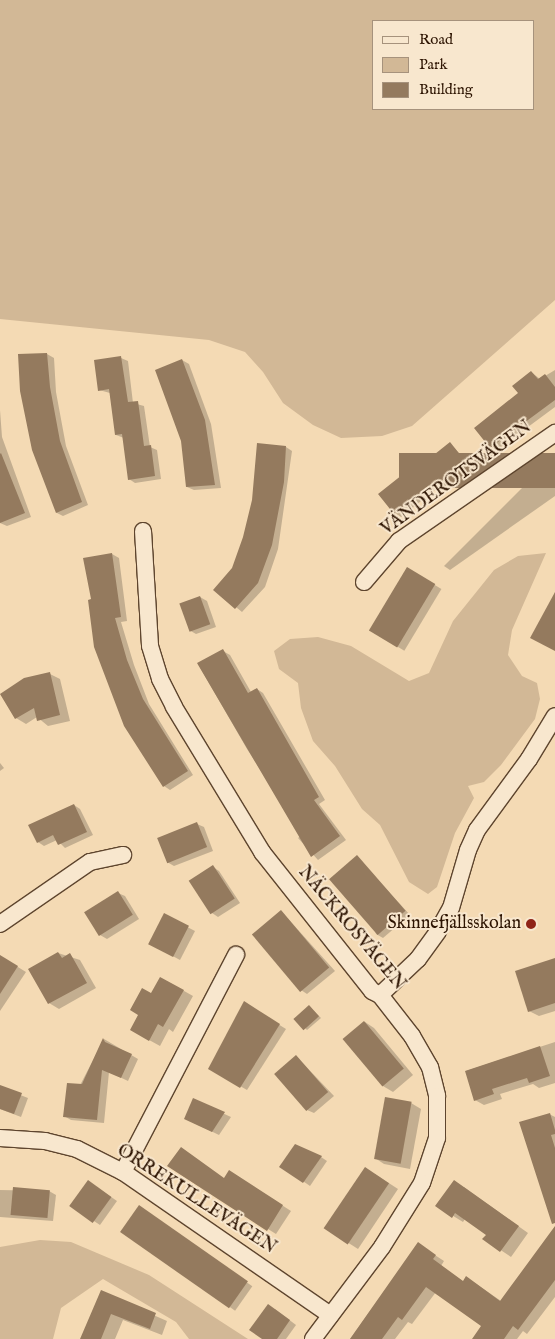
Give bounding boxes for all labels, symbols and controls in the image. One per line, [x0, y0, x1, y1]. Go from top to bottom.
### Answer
legend [372, 20, 535, 110]
text: Road [419, 30, 453, 49]
text: Park [419, 55, 448, 74]
text: Building [419, 80, 473, 99]
street label: VÄNDEROTSVÄGEN [377, 417, 537, 541]
street label: NÄCKROSVÄGEN [293, 862, 409, 996]
place label: Skinnefjällsskolan [387, 913, 521, 935]
marker: Skinnefjällsskolan [525, 918, 537, 930]
street label: ORREKULLEVÄGEN [112, 1140, 280, 1260]

